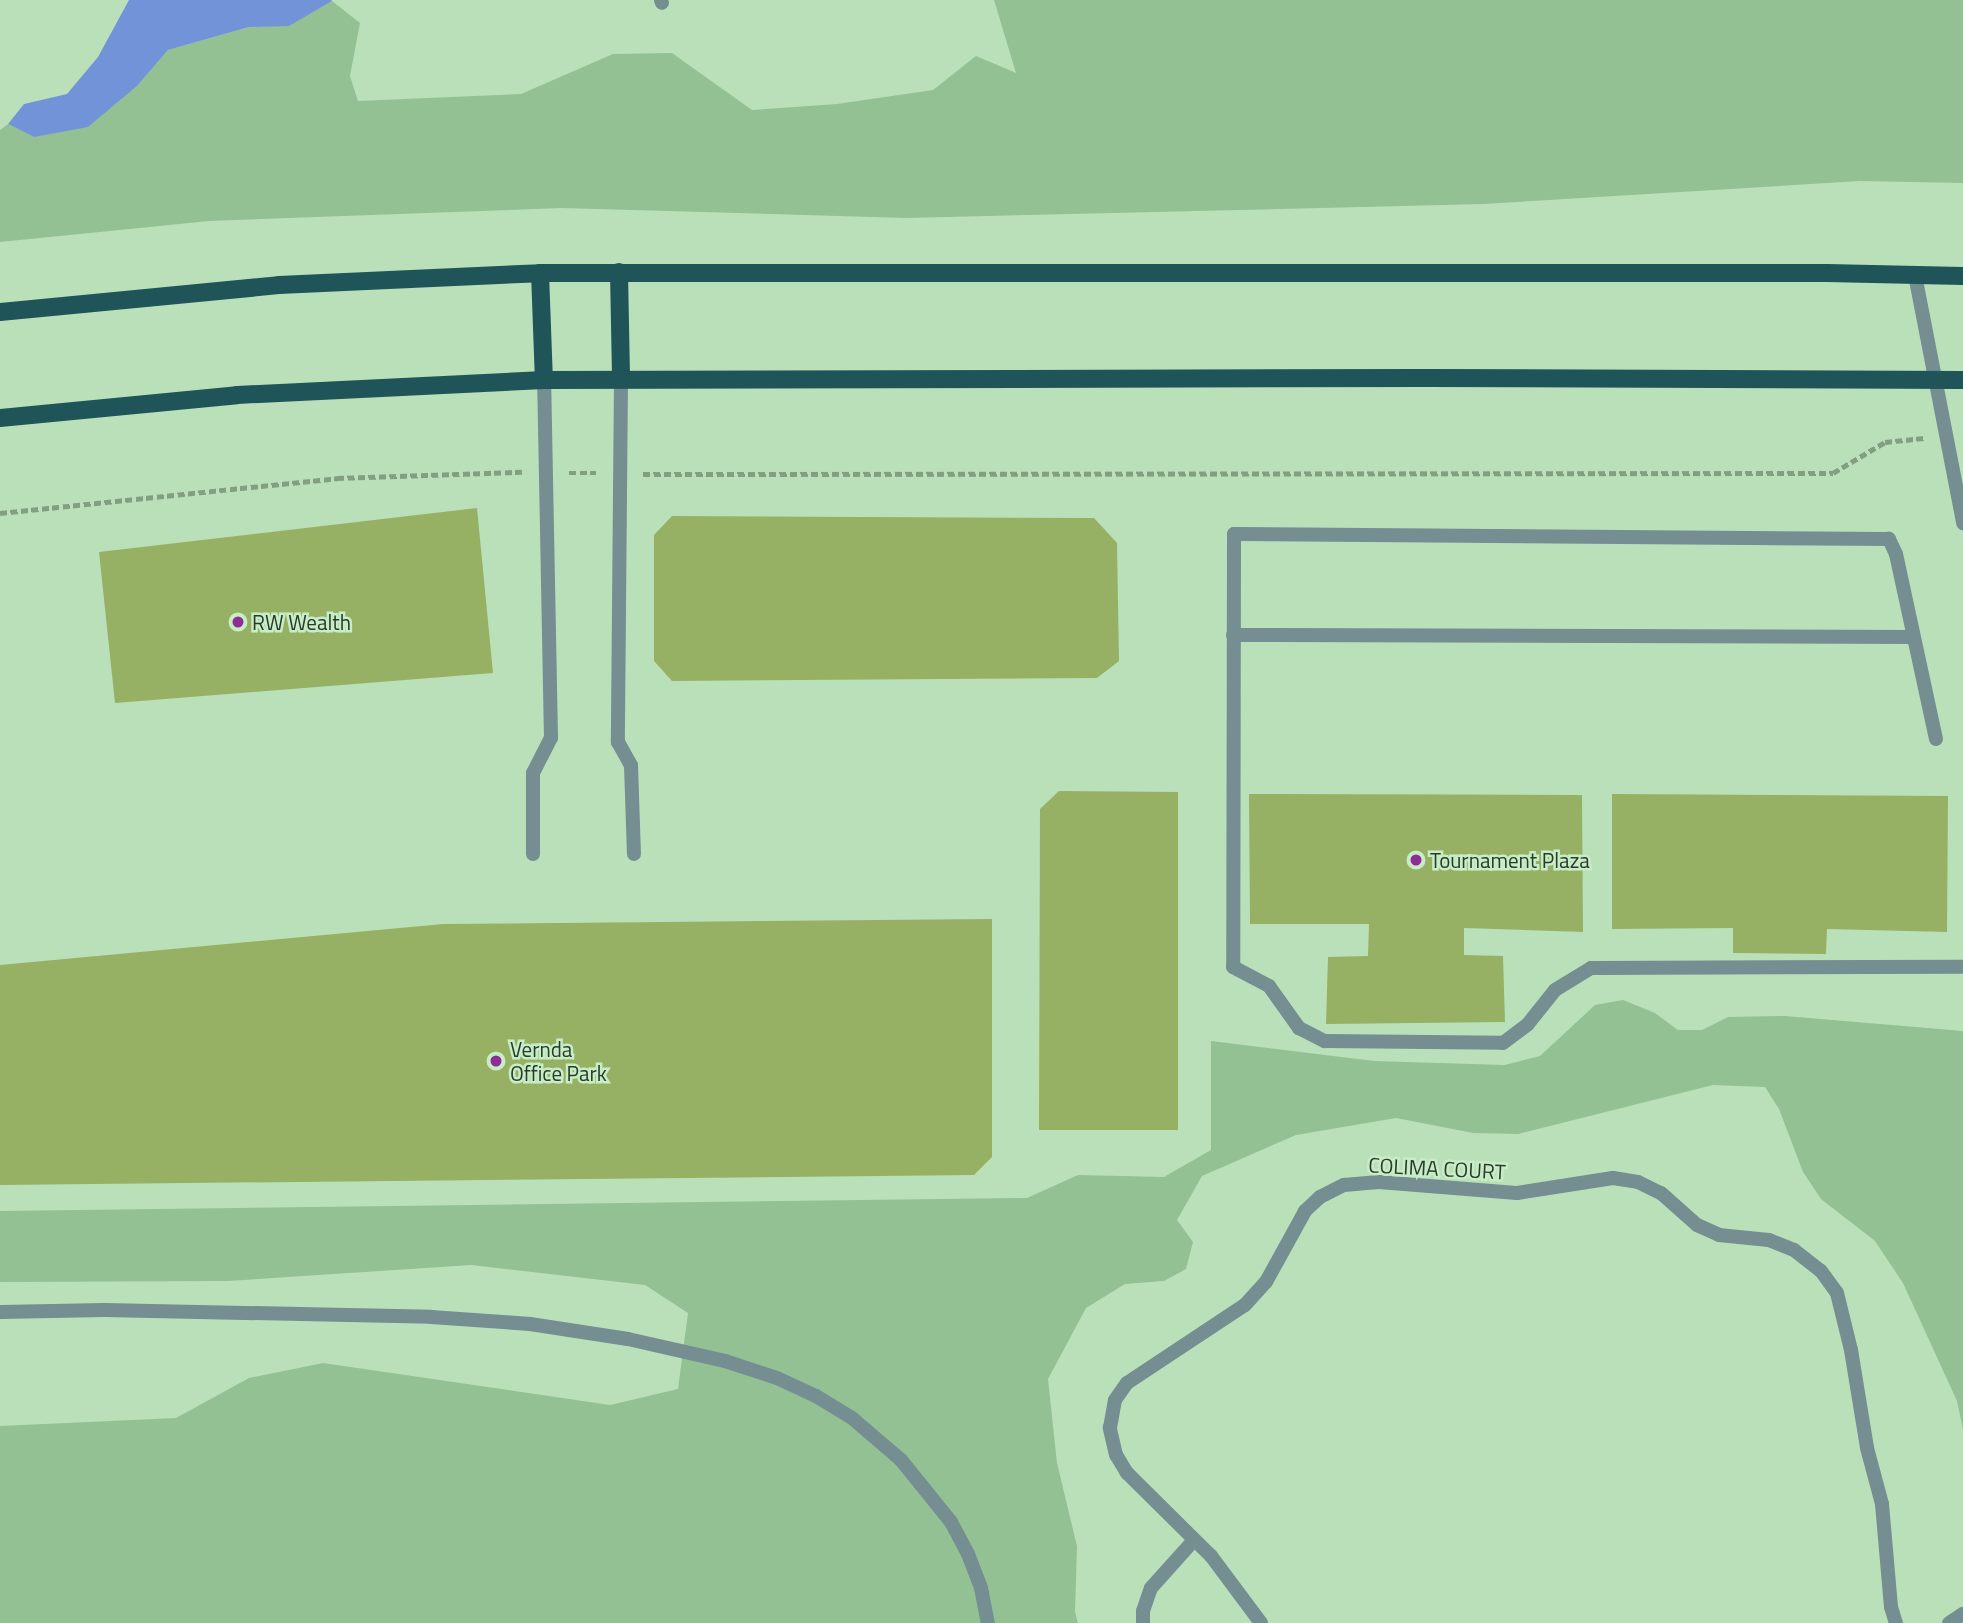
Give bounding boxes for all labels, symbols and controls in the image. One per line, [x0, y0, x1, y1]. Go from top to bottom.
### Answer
place label: RW Wealth [252, 609, 351, 635]
marker: RW Wealth [230, 614, 246, 630]
place label: Tournament Plaza [1430, 847, 1590, 873]
marker: Tournament Plaza [1408, 852, 1424, 868]
place label: Vernda Office Park [510, 1036, 607, 1086]
marker: Vernda Office Park [488, 1053, 504, 1069]
street label: COLIMA COURT [1368, 1152, 1506, 1184]

